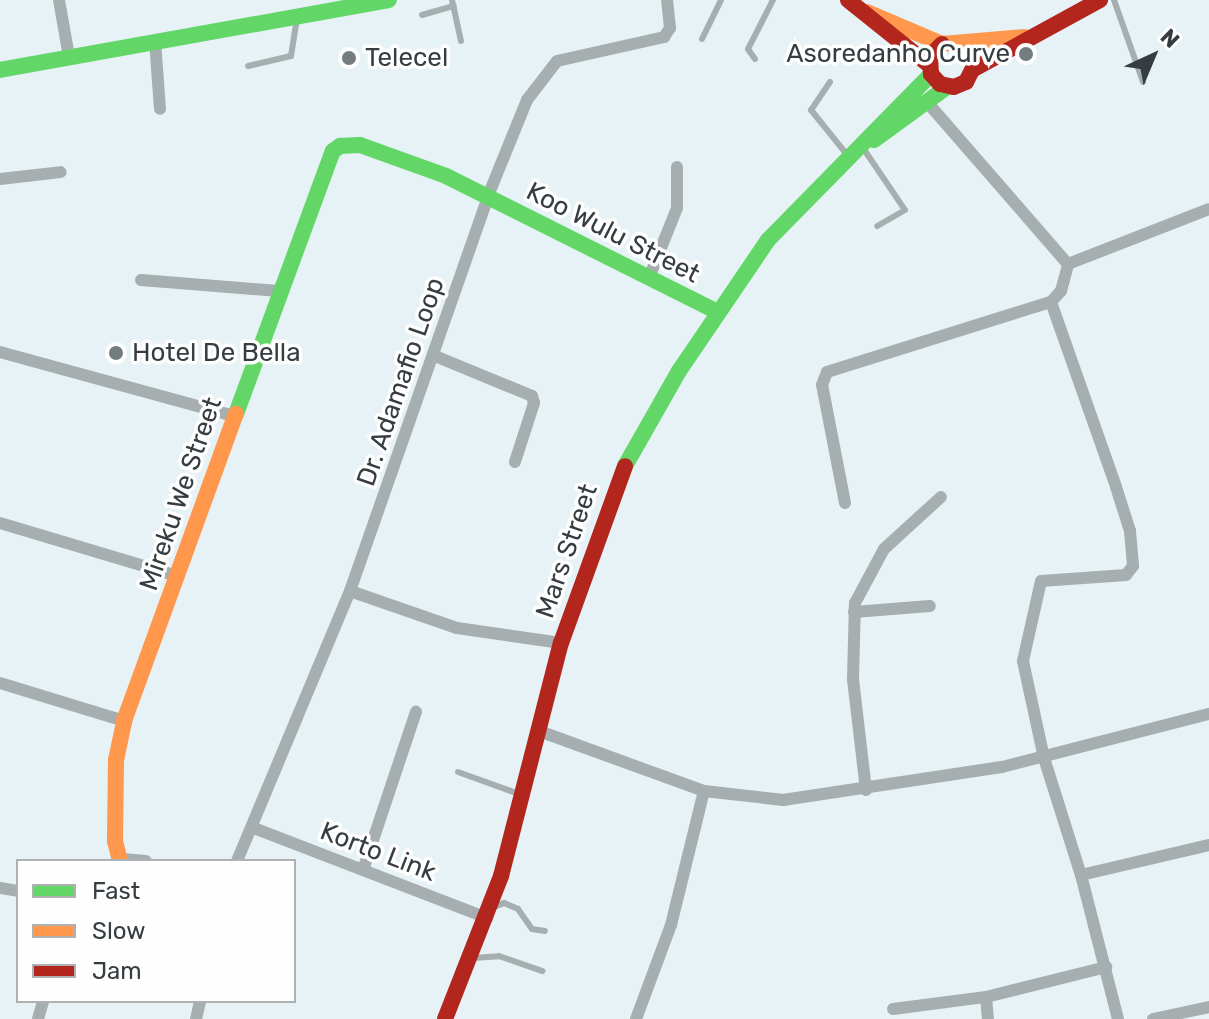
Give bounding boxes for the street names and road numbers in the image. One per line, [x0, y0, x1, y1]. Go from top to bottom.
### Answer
street label: Koo Wulu Street [521, 176, 705, 290]
street label: Dr. Adamafio Loop [351, 273, 451, 491]
street label: Mireku We Street [133, 393, 229, 595]
street label: Mars Street [530, 480, 604, 622]
street label: Korto Link [316, 816, 440, 888]

